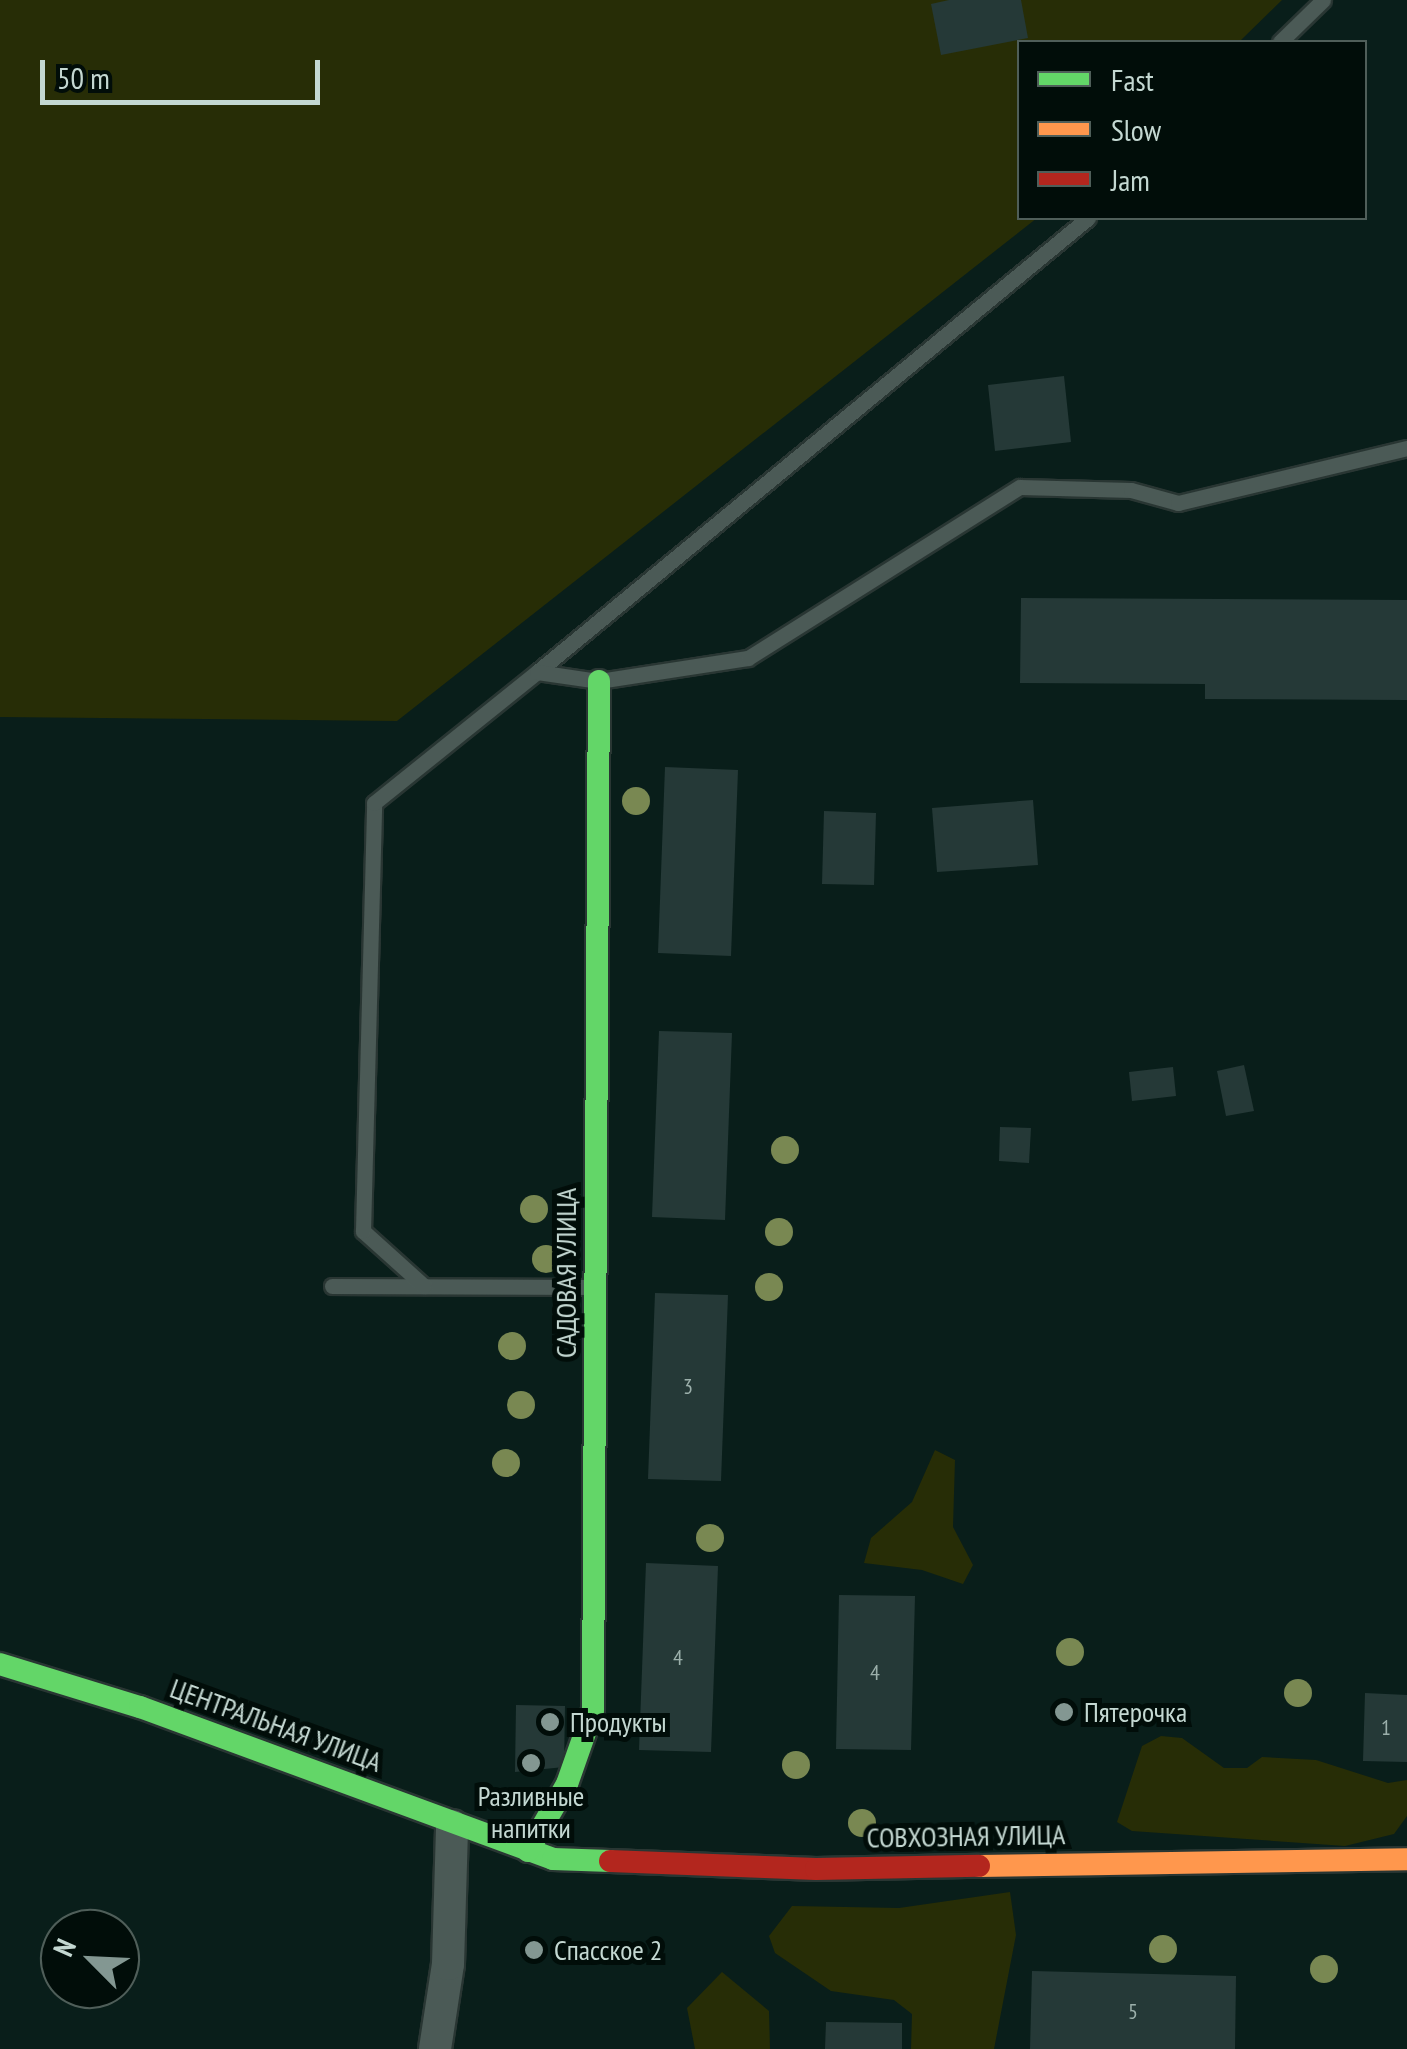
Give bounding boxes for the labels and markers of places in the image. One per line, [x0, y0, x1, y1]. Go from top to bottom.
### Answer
place label: Пятерочка [1084, 1695, 1187, 1729]
marker: Пятерочка [1053, 1701, 1075, 1723]
place label: Продукты [570, 1705, 667, 1739]
marker: Продукты [539, 1711, 561, 1733]
marker: Разливные напитки [520, 1752, 542, 1774]
place label: Разливные напитки [478, 1779, 584, 1845]
place label: Спасское 2 [554, 1933, 662, 1967]
marker: Спасское 2 [523, 1939, 545, 1961]

